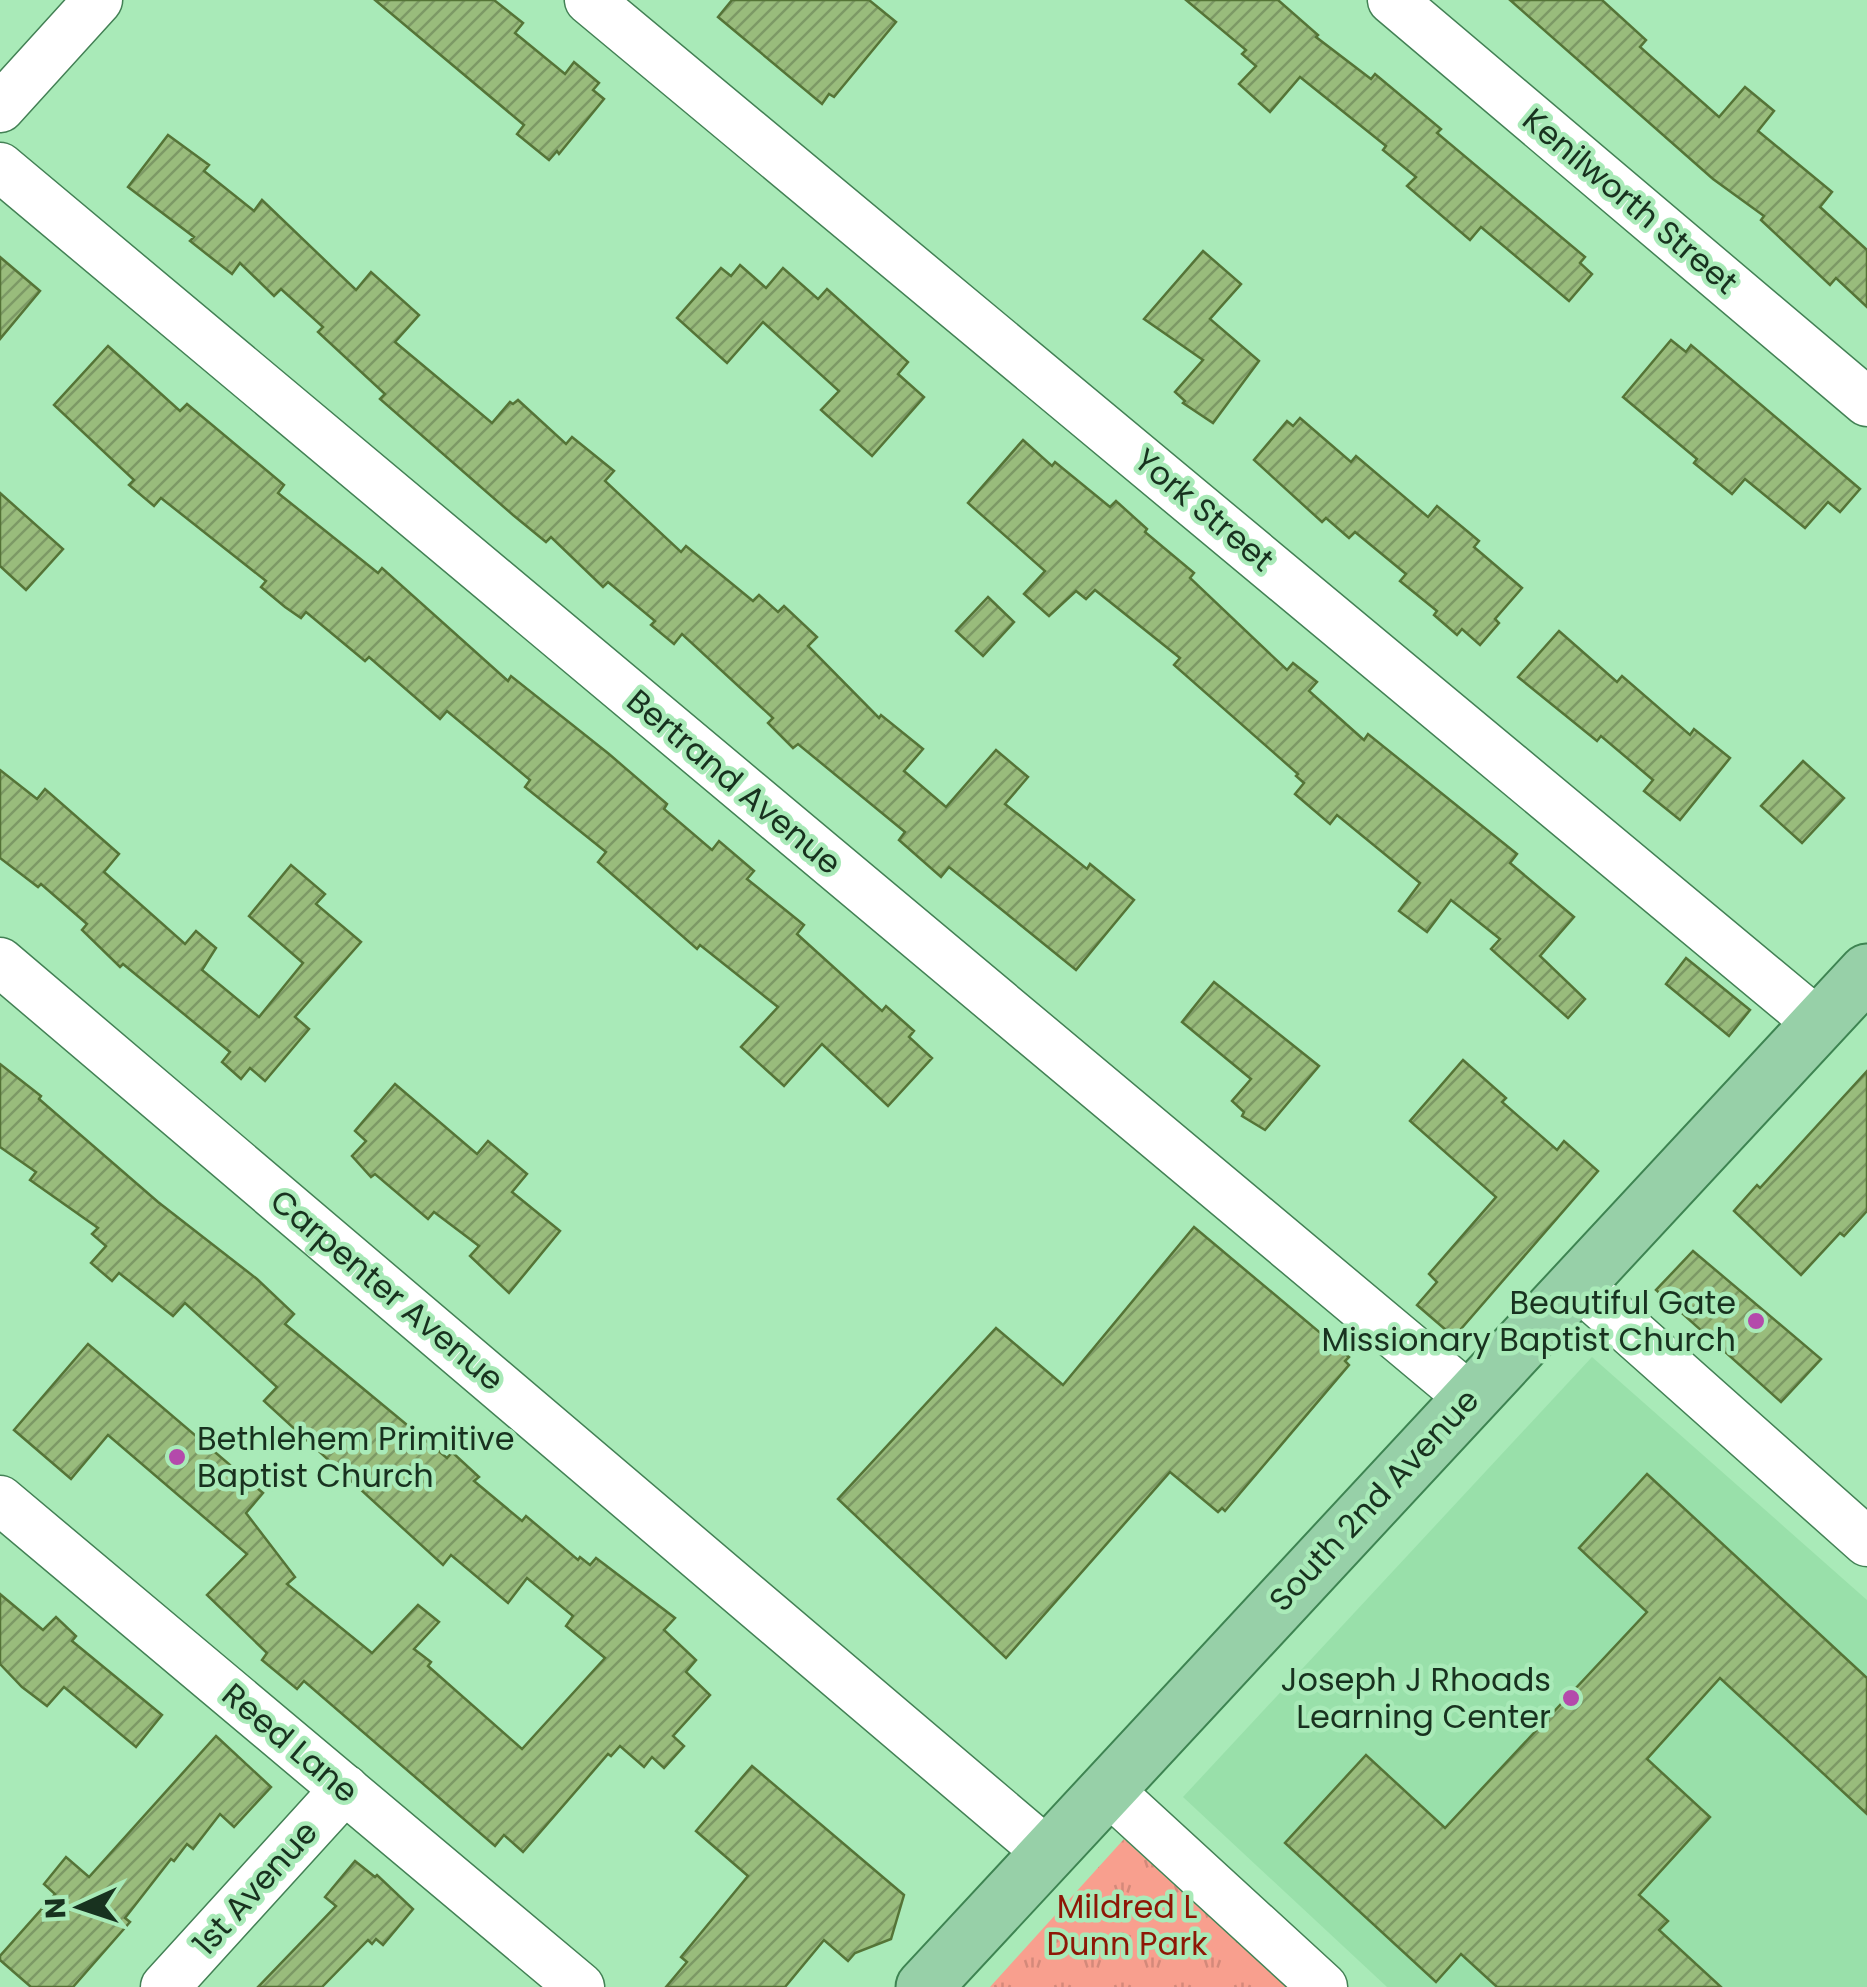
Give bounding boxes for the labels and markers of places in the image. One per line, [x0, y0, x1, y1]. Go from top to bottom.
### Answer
place label: Beautiful Gate Missionary Baptist Church [1321, 1280, 1736, 1362]
marker: Beautiful Gate Missionary Baptist Church [1745, 1310, 1767, 1332]
place label: Bethlehem Primitive Baptist Church [197, 1416, 515, 1498]
marker: Bethlehem Primitive Baptist Church [166, 1446, 188, 1468]
place label: Joseph J Rhoads Learning Center [1280, 1657, 1551, 1739]
marker: Joseph J Rhoads Learning Center [1560, 1687, 1582, 1709]

